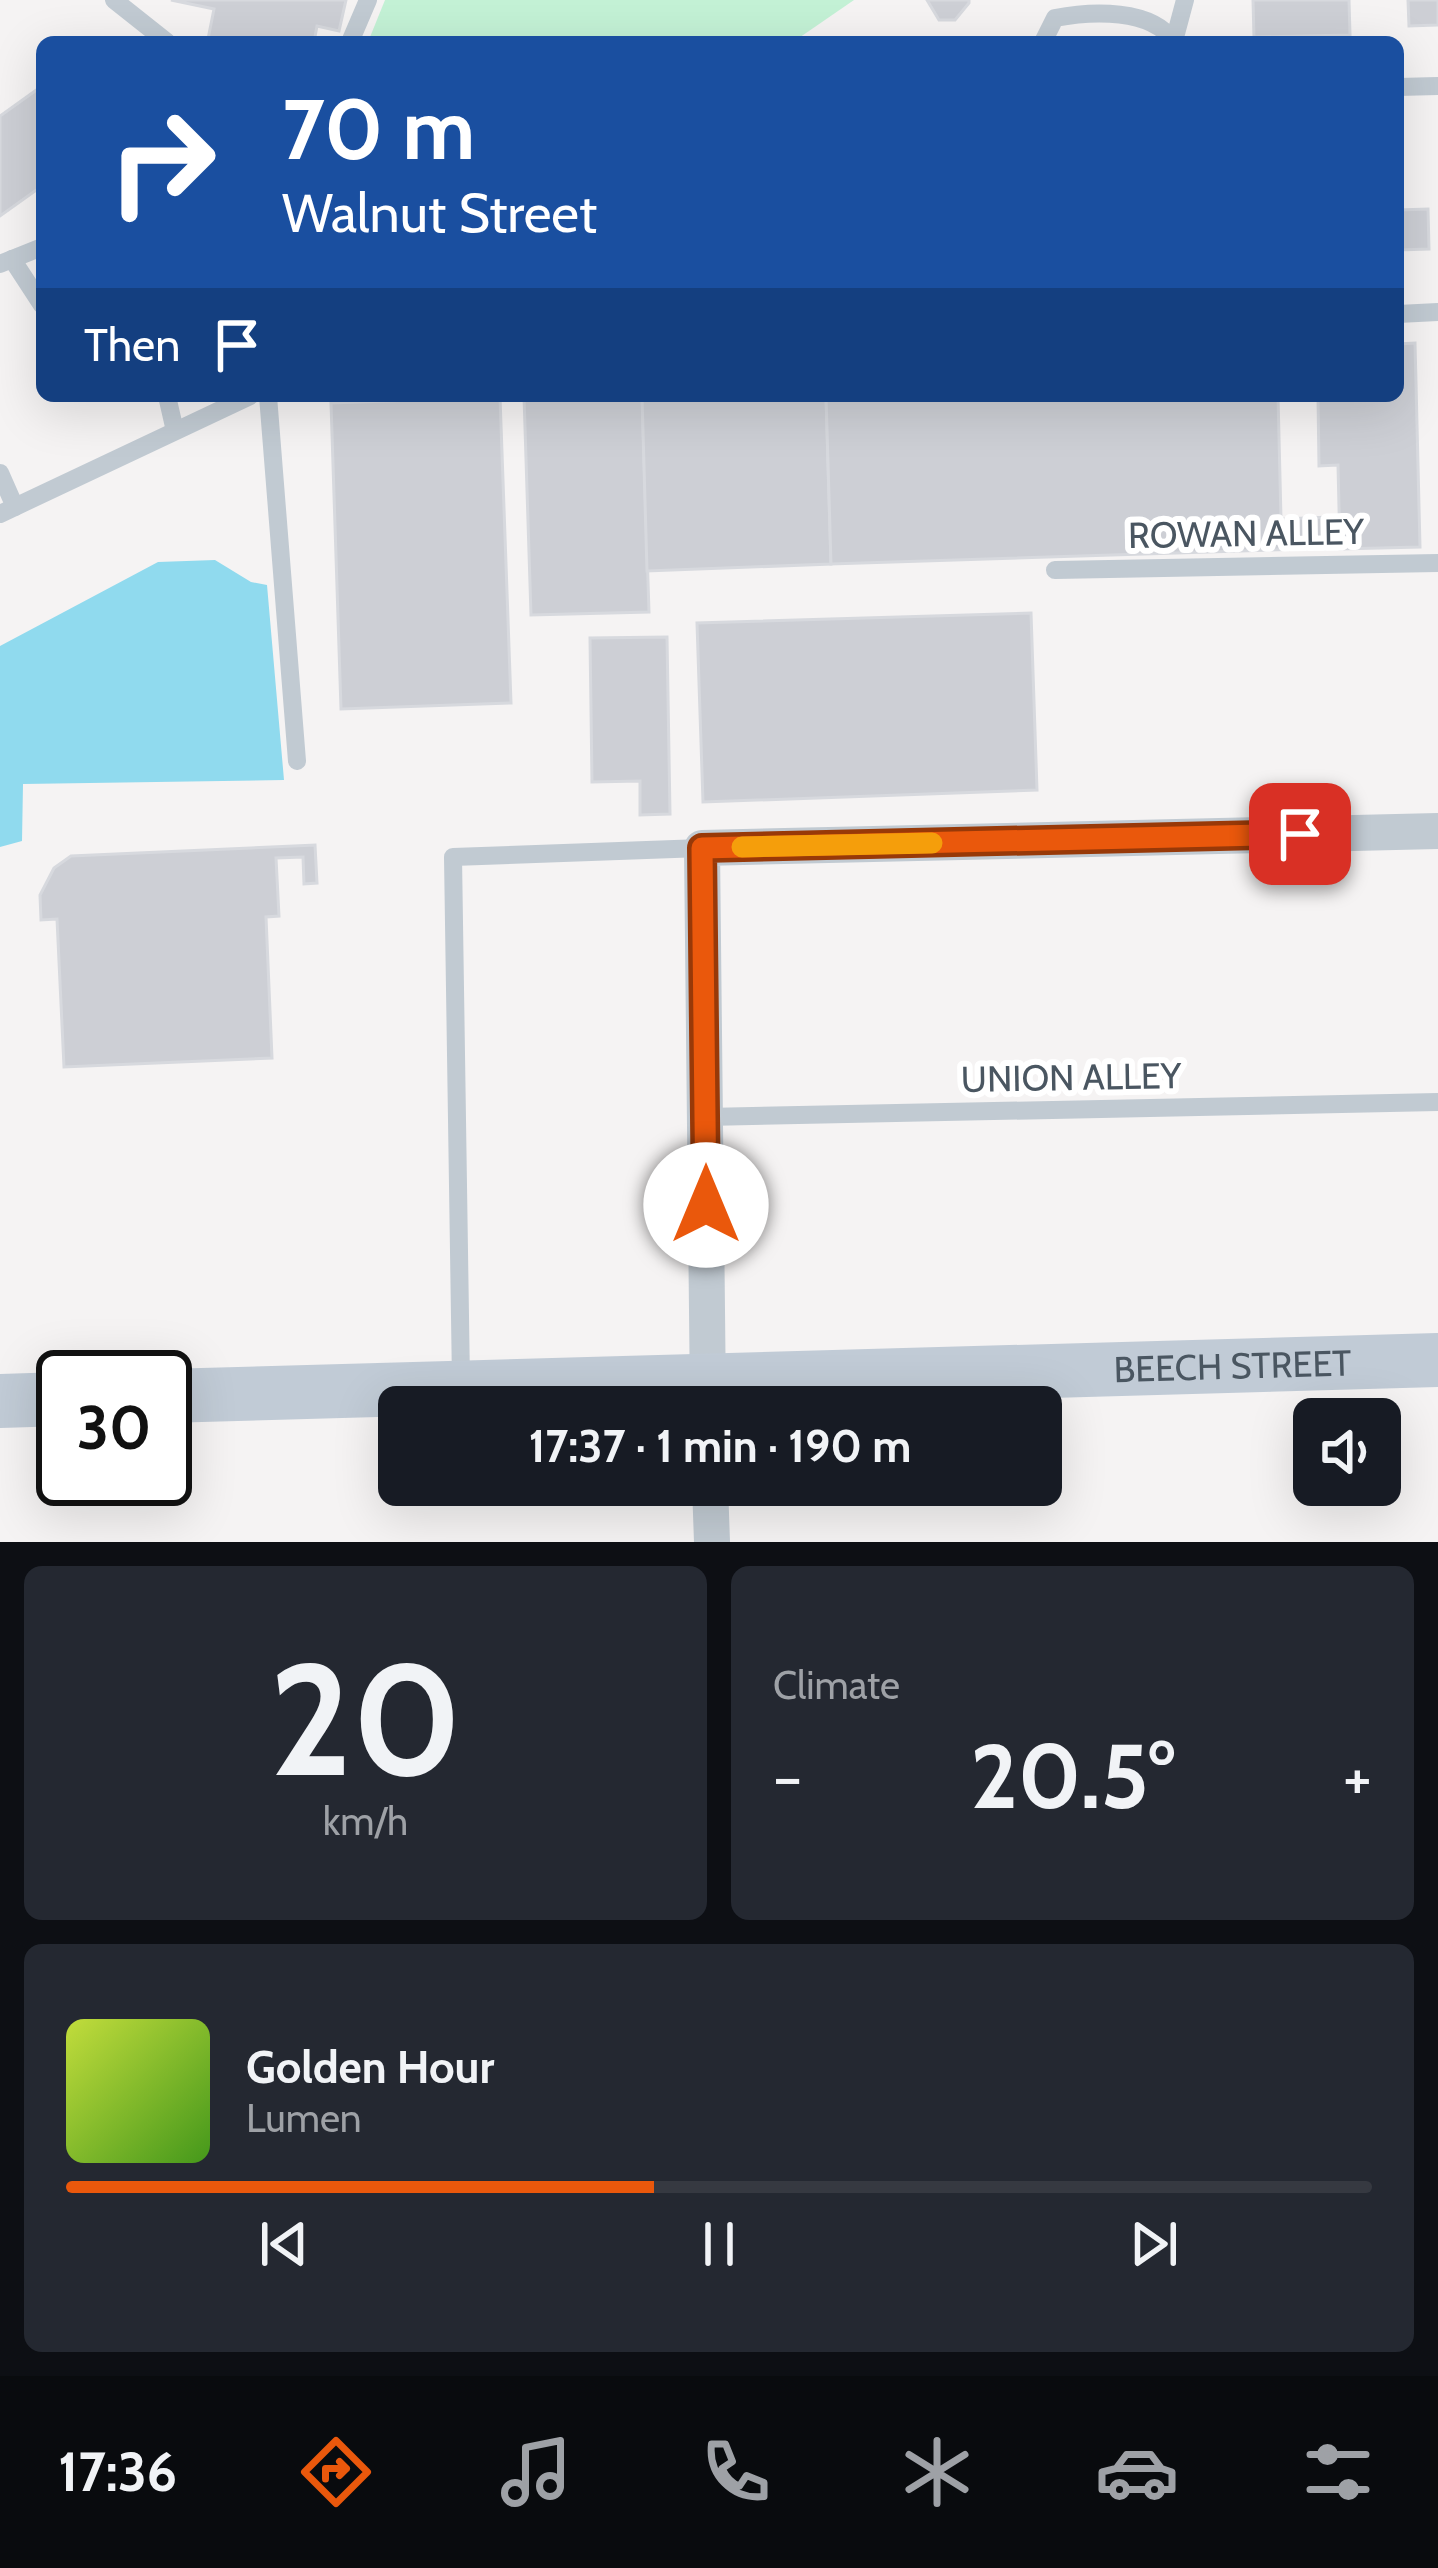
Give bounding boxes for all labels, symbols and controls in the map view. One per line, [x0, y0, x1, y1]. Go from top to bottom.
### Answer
text: 70 m [282, 78, 475, 180]
icon: right [84, 84, 240, 240]
text: Walnut Street [282, 180, 597, 246]
icon: arrive [204, 312, 270, 378]
text: Then [84, 318, 180, 372]
street label: ROWAN ALLEY [1128, 509, 1365, 557]
pin [1249, 783, 1351, 885]
icon: arrive [1267, 801, 1333, 867]
street label: UNION ALLEY [960, 1053, 1182, 1101]
position arrow [643, 1142, 769, 1268]
street label: BEECH STREET [1113, 1340, 1352, 1391]
speed limit sign: 30 [36, 1350, 192, 1506]
map controls [1293, 1398, 1401, 1506]
button: sound [1293, 1398, 1401, 1506]
text: 17:37 · 1 min · 190 m [529, 1419, 911, 1473]
text: 20 [269, 1624, 462, 1814]
text: Climate [773, 1661, 900, 1709]
text: 20.5° [970, 1721, 1175, 1831]
text: − [773, 1736, 802, 1817]
text: + [1343, 1736, 1372, 1817]
text: km/h [323, 1797, 408, 1845]
text: Golden Hour [246, 2040, 494, 2094]
text: Lumen [246, 2094, 362, 2142]
icon: previous [251, 2211, 317, 2277]
icon: pause [686, 2211, 752, 2277]
icon: next [1121, 2211, 1187, 2277]
icon: directions [294, 2430, 378, 2514]
icon: music [494, 2430, 578, 2514]
icon: phone [694, 2430, 778, 2514]
icon: climate [895, 2430, 979, 2514]
icon: car [1095, 2430, 1179, 2514]
icon: filters [1296, 2430, 1380, 2514]
text: 17:36 [58, 2439, 177, 2505]

